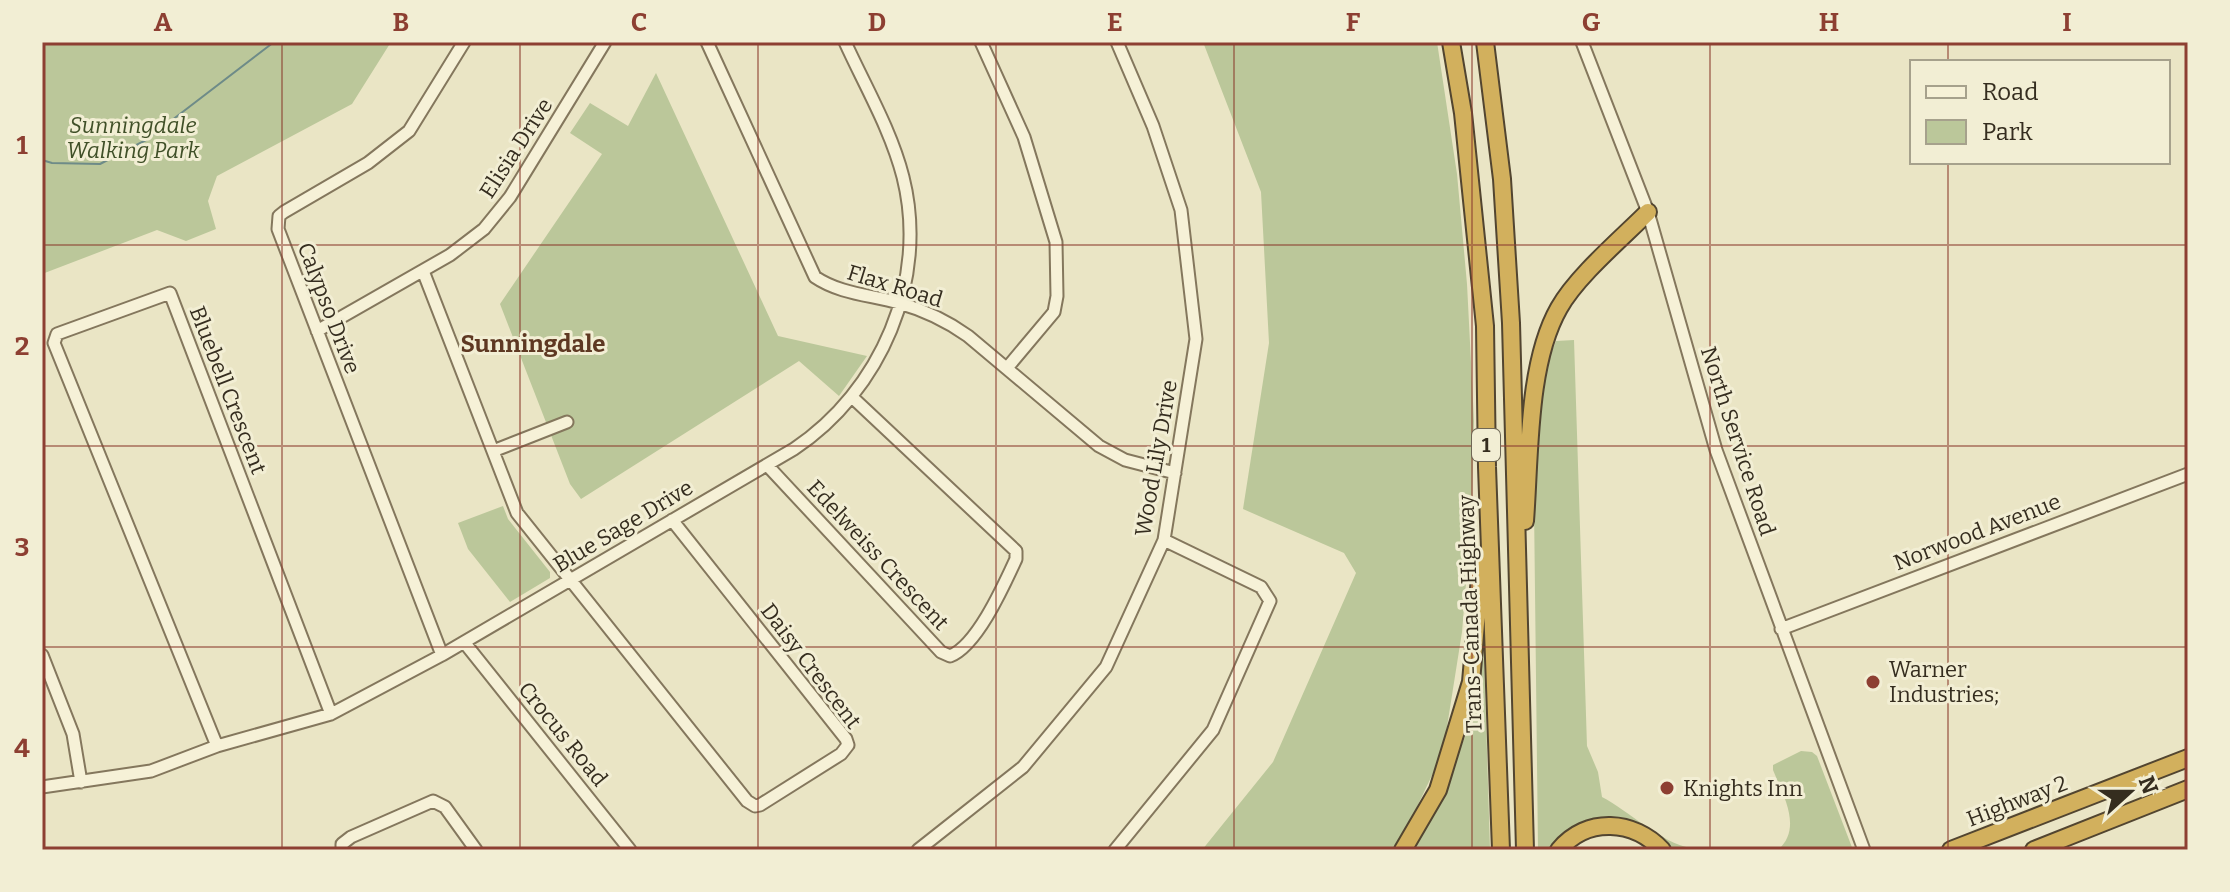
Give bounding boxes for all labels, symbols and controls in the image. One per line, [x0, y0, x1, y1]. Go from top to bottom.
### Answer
text: A [154, 7, 173, 38]
text: B [393, 7, 409, 38]
text: C [631, 7, 647, 38]
text: D [868, 7, 886, 38]
text: E [1107, 7, 1123, 38]
text: F [1346, 7, 1361, 38]
text: G [1582, 7, 1601, 38]
text: H [1819, 7, 1839, 38]
text: I [2062, 7, 2072, 38]
legend [1910, 60, 2170, 164]
text: Road [1982, 78, 2038, 106]
street label: Elisia Drive [474, 93, 558, 203]
park label: Sunningdale Walking Park [66, 112, 201, 164]
text: Park [1982, 118, 2033, 146]
text: 1 [16, 130, 28, 161]
street label: Calypso Drive [292, 239, 366, 377]
street label: Flax Road [844, 259, 946, 313]
street label: Bluebell Crescent [184, 302, 272, 478]
district label: Sunningdale [460, 330, 606, 358]
text: 2 [15, 331, 29, 362]
street label: North Service Road [1695, 343, 1781, 539]
street label: Wood Lily Drive [1129, 378, 1183, 538]
road number: 1 [1472, 429, 1500, 461]
street label: Blue Sage Drive [548, 474, 698, 578]
street label: Edelweiss Crescent [801, 474, 955, 636]
street label: Norwood Avenue [1890, 488, 2064, 576]
street label: Trans-Canada Highway [1452, 494, 1488, 734]
text: 3 [15, 532, 29, 563]
street label: Daisy Crescent [755, 598, 867, 734]
place label: Warner Industries; [1889, 656, 1999, 708]
marker: Warner Industries; [1864, 673, 1882, 691]
street label: Crocus Road [513, 676, 613, 792]
text: 4 [14, 733, 30, 764]
north arrow [2090, 752, 2170, 832]
street label: Highway 2 [1963, 769, 2071, 833]
text: N [2133, 772, 2164, 798]
place label: Knights Inn [1683, 775, 1803, 802]
marker: Knights Inn [1658, 779, 1676, 797]

